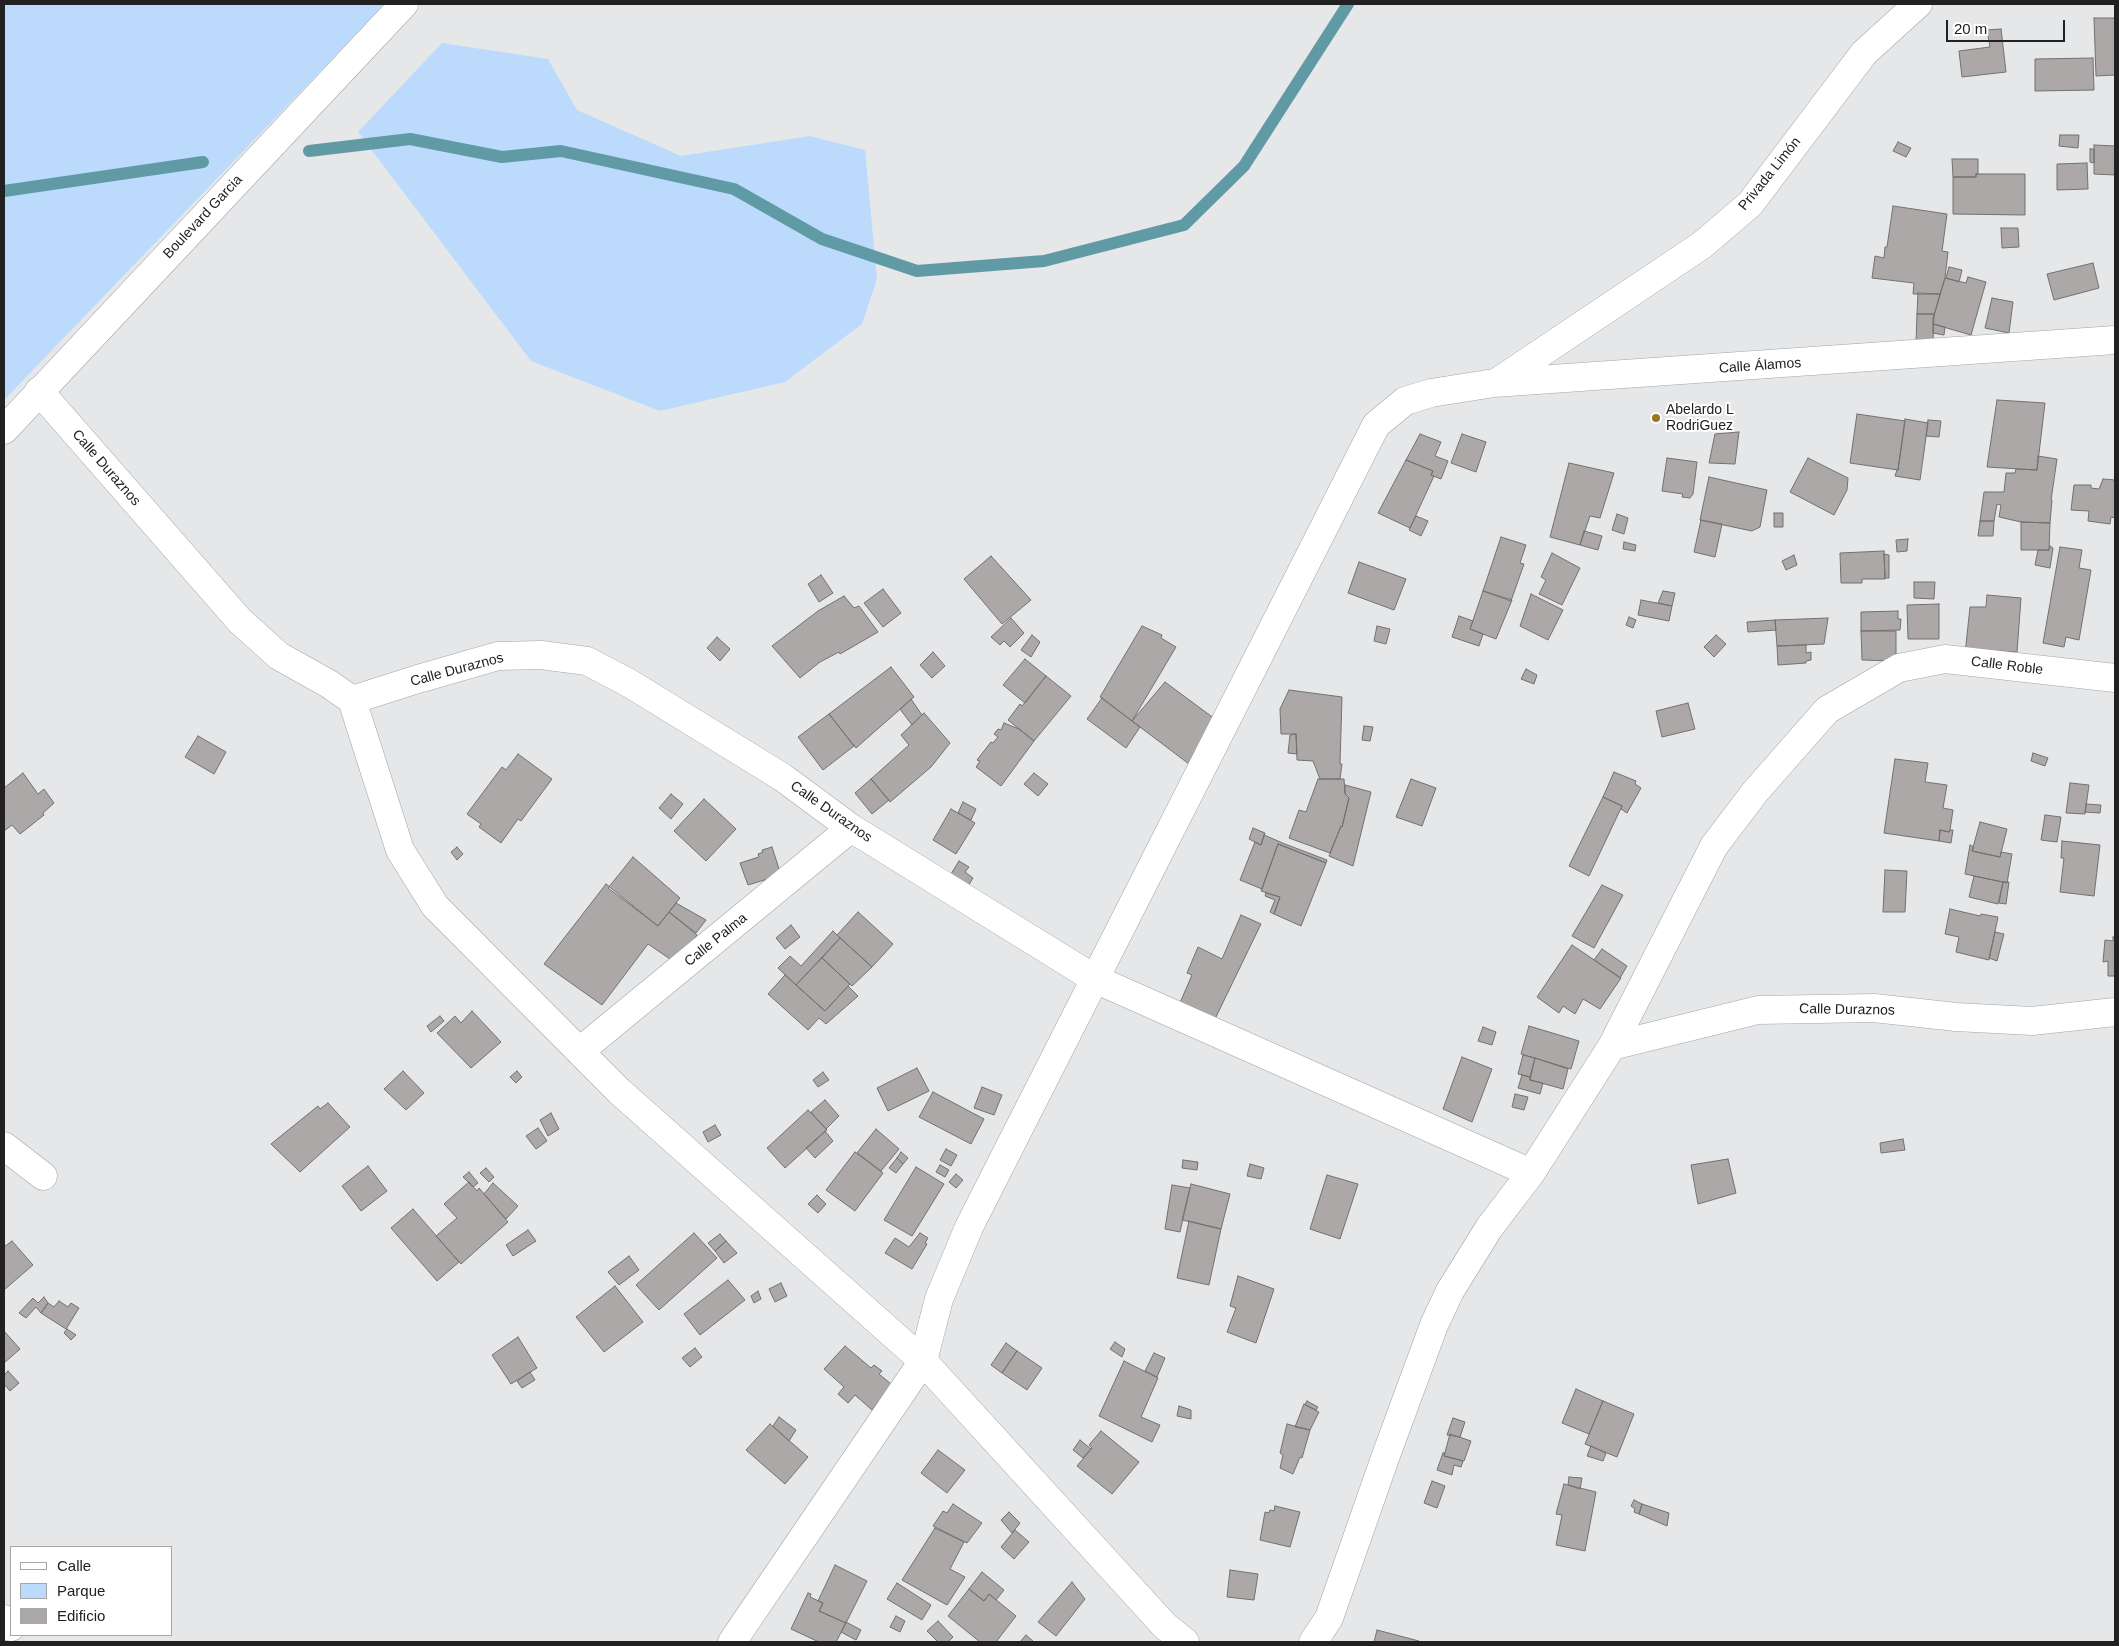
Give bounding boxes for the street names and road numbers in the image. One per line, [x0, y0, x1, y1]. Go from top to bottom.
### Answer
street label: Privada Limón [1735, 134, 1805, 214]
street label: Boulevard Garcia [160, 172, 246, 262]
street label: Calle Álamos [1718, 355, 1802, 377]
street label: Calle Duraznos [68, 426, 144, 510]
street label: Calle Duraznos [409, 650, 505, 690]
street label: Calle Roble [1970, 653, 2044, 679]
street label: Calle Duraznos [787, 778, 875, 846]
street label: Calle Palma [681, 910, 751, 970]
street label: Calle Duraznos [1799, 1001, 1895, 1019]

